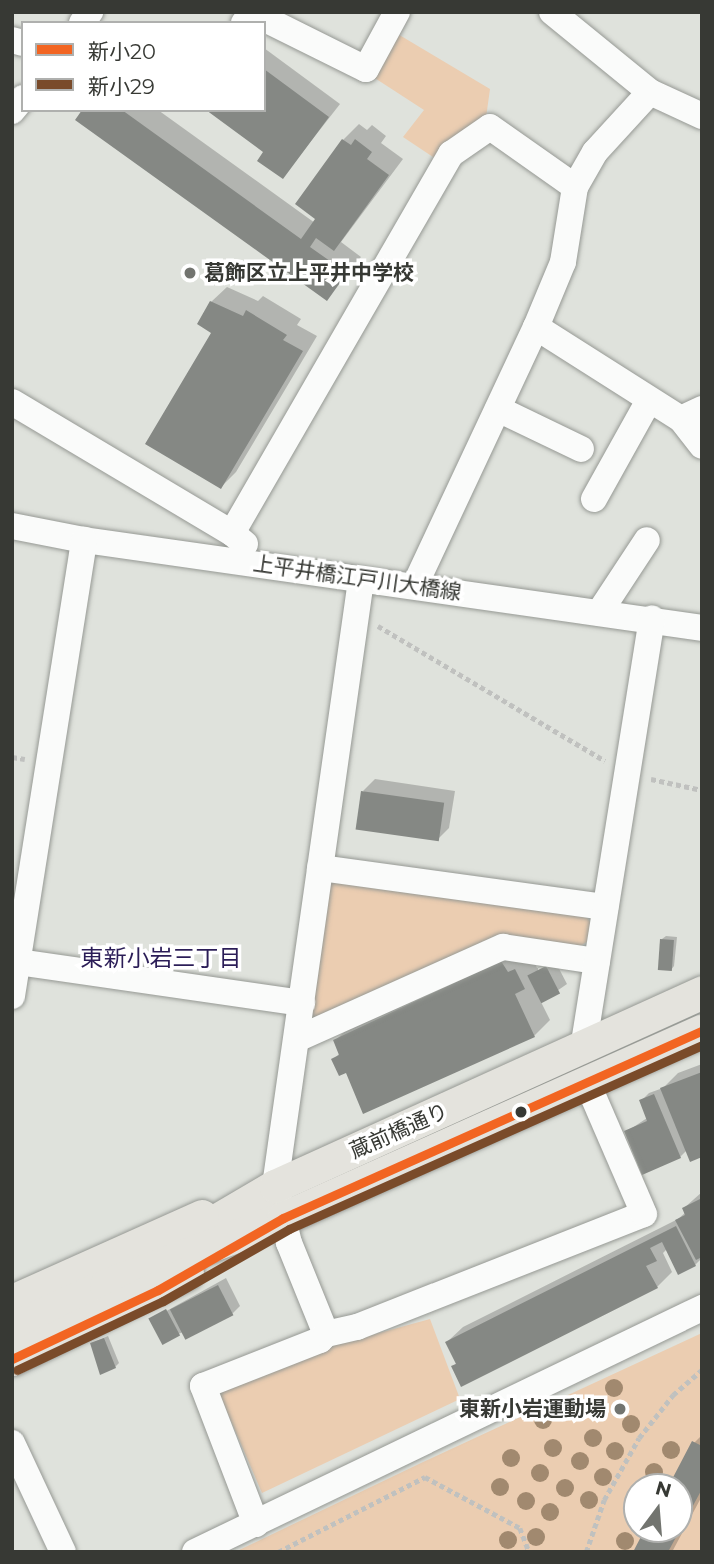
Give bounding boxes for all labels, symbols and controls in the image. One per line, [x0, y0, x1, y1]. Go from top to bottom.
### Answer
legend [21, 21, 266, 112]
text: 新小20 [88, 39, 156, 64]
text: 新小29 [88, 74, 155, 99]
place label: 葛飾区立上平井中学校 [204, 260, 414, 286]
marker: 葛飾区立上平井中学校 [182, 265, 198, 281]
street label: 上平井橋江戸川大橋線 [251, 551, 463, 605]
district label: 東新小岩三丁目 [81, 944, 241, 972]
street label: 蔵前橋通り [346, 1098, 452, 1164]
unlabelled marker [514, 1105, 528, 1119]
place label: 東新小岩運動場 [459, 1396, 606, 1422]
marker: 東新小岩運動場 [612, 1401, 628, 1417]
north arrow [623, 1473, 693, 1543]
text: N [653, 1476, 674, 1502]

